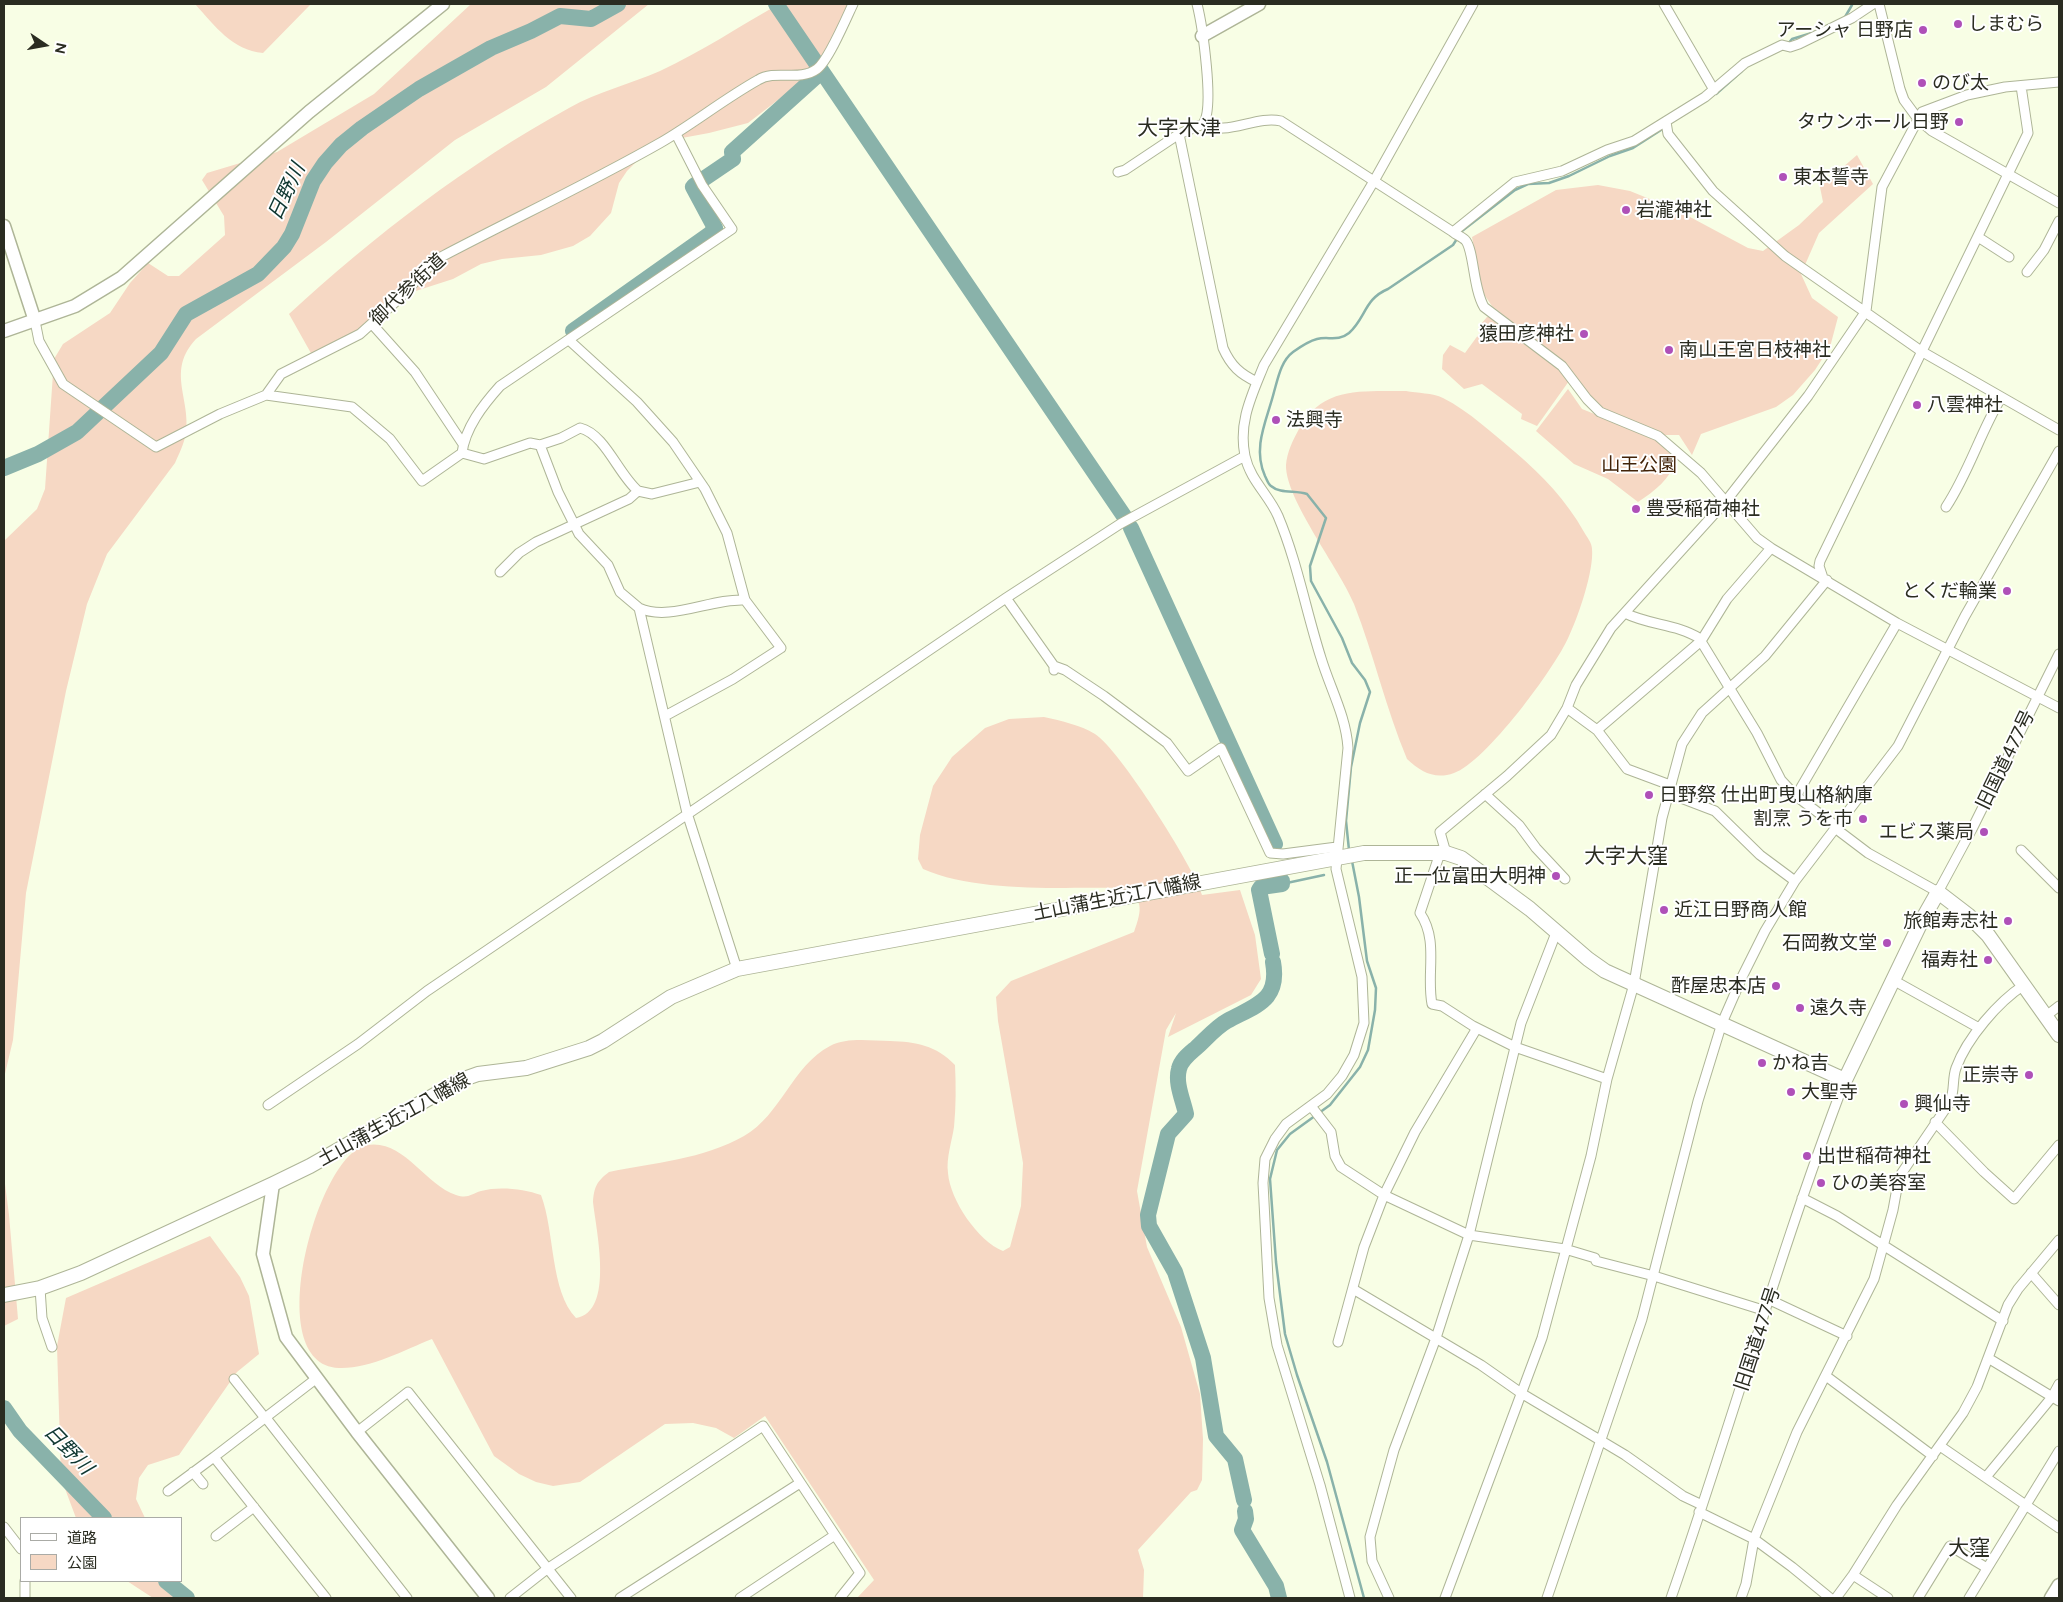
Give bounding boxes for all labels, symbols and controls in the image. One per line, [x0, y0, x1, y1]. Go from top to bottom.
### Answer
place label: しまむら [1968, 13, 2044, 35]
marker: しまむら [1952, 18, 1964, 30]
place label: アーシャ 日野店 [1776, 19, 1913, 41]
north arrow [20, 20, 70, 70]
marker: アーシャ 日野店 [1917, 24, 1929, 36]
text: N [51, 41, 70, 55]
place label: のび太 [1932, 72, 1989, 94]
marker: のび太 [1916, 77, 1928, 89]
place label: タウンホール日野 [1797, 111, 1949, 133]
district label: 大字木津 [1137, 116, 1221, 142]
marker: タウンホール日野 [1953, 116, 1965, 128]
water label: 日野川 [263, 160, 311, 224]
place label: 東本誓寺 [1793, 166, 1869, 188]
marker: 東本誓寺 [1777, 171, 1789, 183]
place label: 岩瀧神社 [1636, 199, 1712, 221]
marker: 岩瀧神社 [1620, 204, 1632, 216]
street label: 御代参街道 [365, 249, 451, 331]
place label: 猿田彦神社 [1479, 323, 1574, 345]
marker: 猿田彦神社 [1578, 328, 1590, 340]
place label: 南山王宮日枝神社 [1679, 339, 1831, 361]
marker: 南山王宮日枝神社 [1663, 344, 1675, 356]
place label: 八雲神社 [1927, 394, 2003, 416]
marker: 八雲神社 [1911, 399, 1923, 411]
place label: 法興寺 [1286, 409, 1343, 431]
marker: 法興寺 [1270, 414, 1282, 426]
park label: 山王公園 [1601, 454, 1677, 476]
place label: 豊受稲荷神社 [1646, 498, 1760, 520]
marker: 豊受稲荷神社 [1630, 503, 1642, 515]
place label: とくだ輪業 [1902, 580, 1997, 602]
marker: とくだ輪業 [2001, 585, 2013, 597]
street label: 旧国道477号 [1972, 706, 2040, 814]
place label: 日野祭 仕出町曳山格納庫 [1659, 784, 1873, 806]
marker: 日野祭 仕出町曳山格納庫 [1643, 789, 1655, 801]
place label: 割烹 うを市 [1753, 808, 1853, 830]
marker: 割烹 うを市 [1857, 813, 1869, 825]
place label: エビス薬局 [1879, 821, 1974, 843]
marker: エビス薬局 [1978, 826, 1990, 838]
district label: 大字大窪 [1584, 844, 1668, 870]
place label: 正一位富田大明神 [1394, 865, 1546, 887]
street label: 土山蒲生近江八幡線 [1031, 870, 1203, 926]
marker: 正一位富田大明神 [1550, 870, 1562, 882]
place label: 近江日野商人館 [1674, 899, 1807, 921]
marker: 近江日野商人館 [1658, 904, 1670, 916]
place label: 旅館寿志社 [1903, 910, 1998, 932]
marker: 旅館寿志社 [2002, 915, 2014, 927]
place label: 石岡教文堂 [1782, 932, 1877, 954]
marker: 石岡教文堂 [1881, 937, 1893, 949]
place label: 福寿社 [1921, 949, 1978, 971]
marker: 福寿社 [1982, 954, 1994, 966]
place label: 酢屋忠本店 [1671, 975, 1766, 997]
marker: 酢屋忠本店 [1770, 980, 1782, 992]
place label: 遠久寺 [1810, 997, 1867, 1019]
marker: 遠久寺 [1794, 1002, 1806, 1014]
place label: かね吉 [1772, 1052, 1829, 1074]
marker: かね吉 [1756, 1057, 1768, 1069]
place label: 正崇寺 [1962, 1064, 2019, 1086]
street label: 土山蒲生近江八幡線 [314, 1069, 474, 1171]
marker: 正崇寺 [2023, 1069, 2035, 1081]
place label: 大聖寺 [1801, 1081, 1858, 1103]
marker: 大聖寺 [1785, 1086, 1797, 1098]
place label: 興仙寺 [1914, 1093, 1971, 1115]
marker: 興仙寺 [1898, 1098, 1910, 1110]
place label: 出世稲荷神社 [1817, 1145, 1931, 1167]
marker: 出世稲荷神社 [1801, 1150, 1813, 1162]
place label: ひの美容室 [1831, 1172, 1926, 1194]
marker: ひの美容室 [1815, 1177, 1827, 1189]
street label: 旧国道477号 [1730, 1284, 1786, 1394]
water label: 日野川 [39, 1420, 97, 1480]
legend [20, 1517, 182, 1582]
text: 道路 [67, 1529, 97, 1547]
district label: 大窪 [1948, 1536, 1990, 1562]
text: 公園 [67, 1554, 97, 1572]

